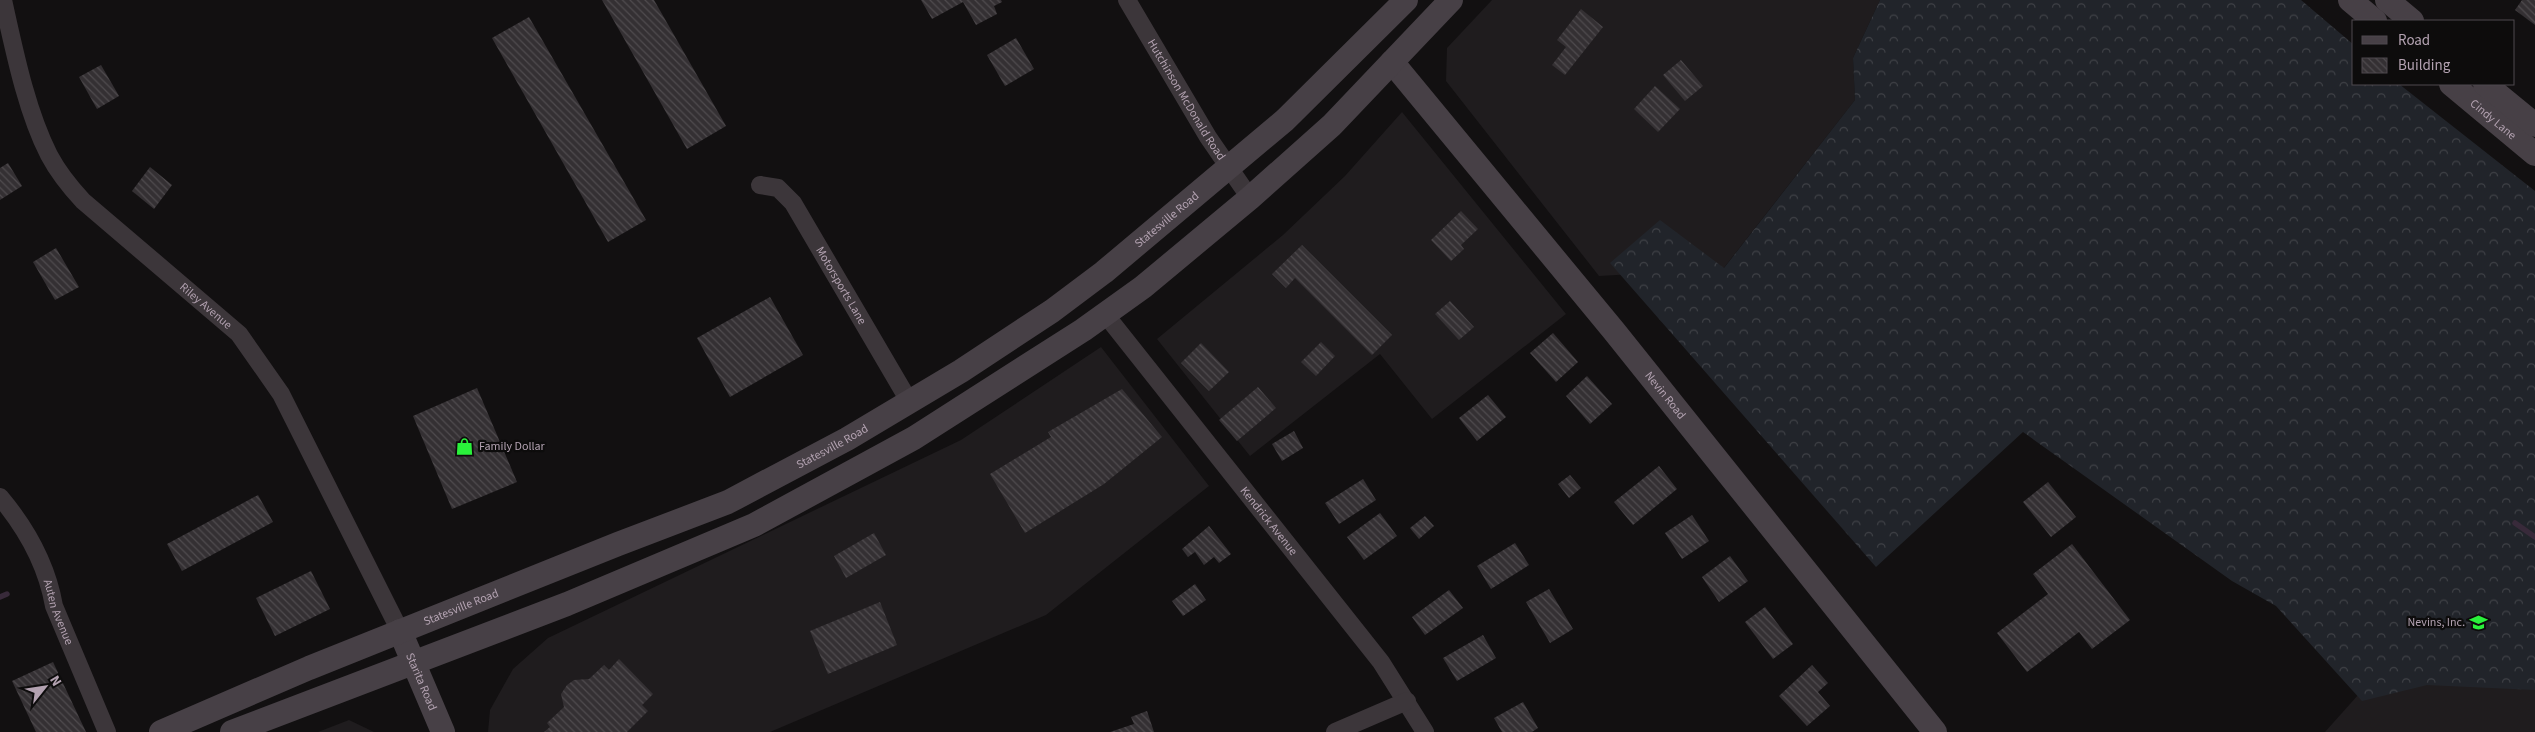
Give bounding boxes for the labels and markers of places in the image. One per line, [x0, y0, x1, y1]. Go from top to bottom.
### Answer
shop icon: Family Dollar [455, 436, 475, 456]
place label: Family Dollar [479, 438, 546, 455]
school or university icon: Nevins, Inc. [2469, 612, 2489, 632]
place label: Nevins, Inc. [2408, 614, 2465, 631]

